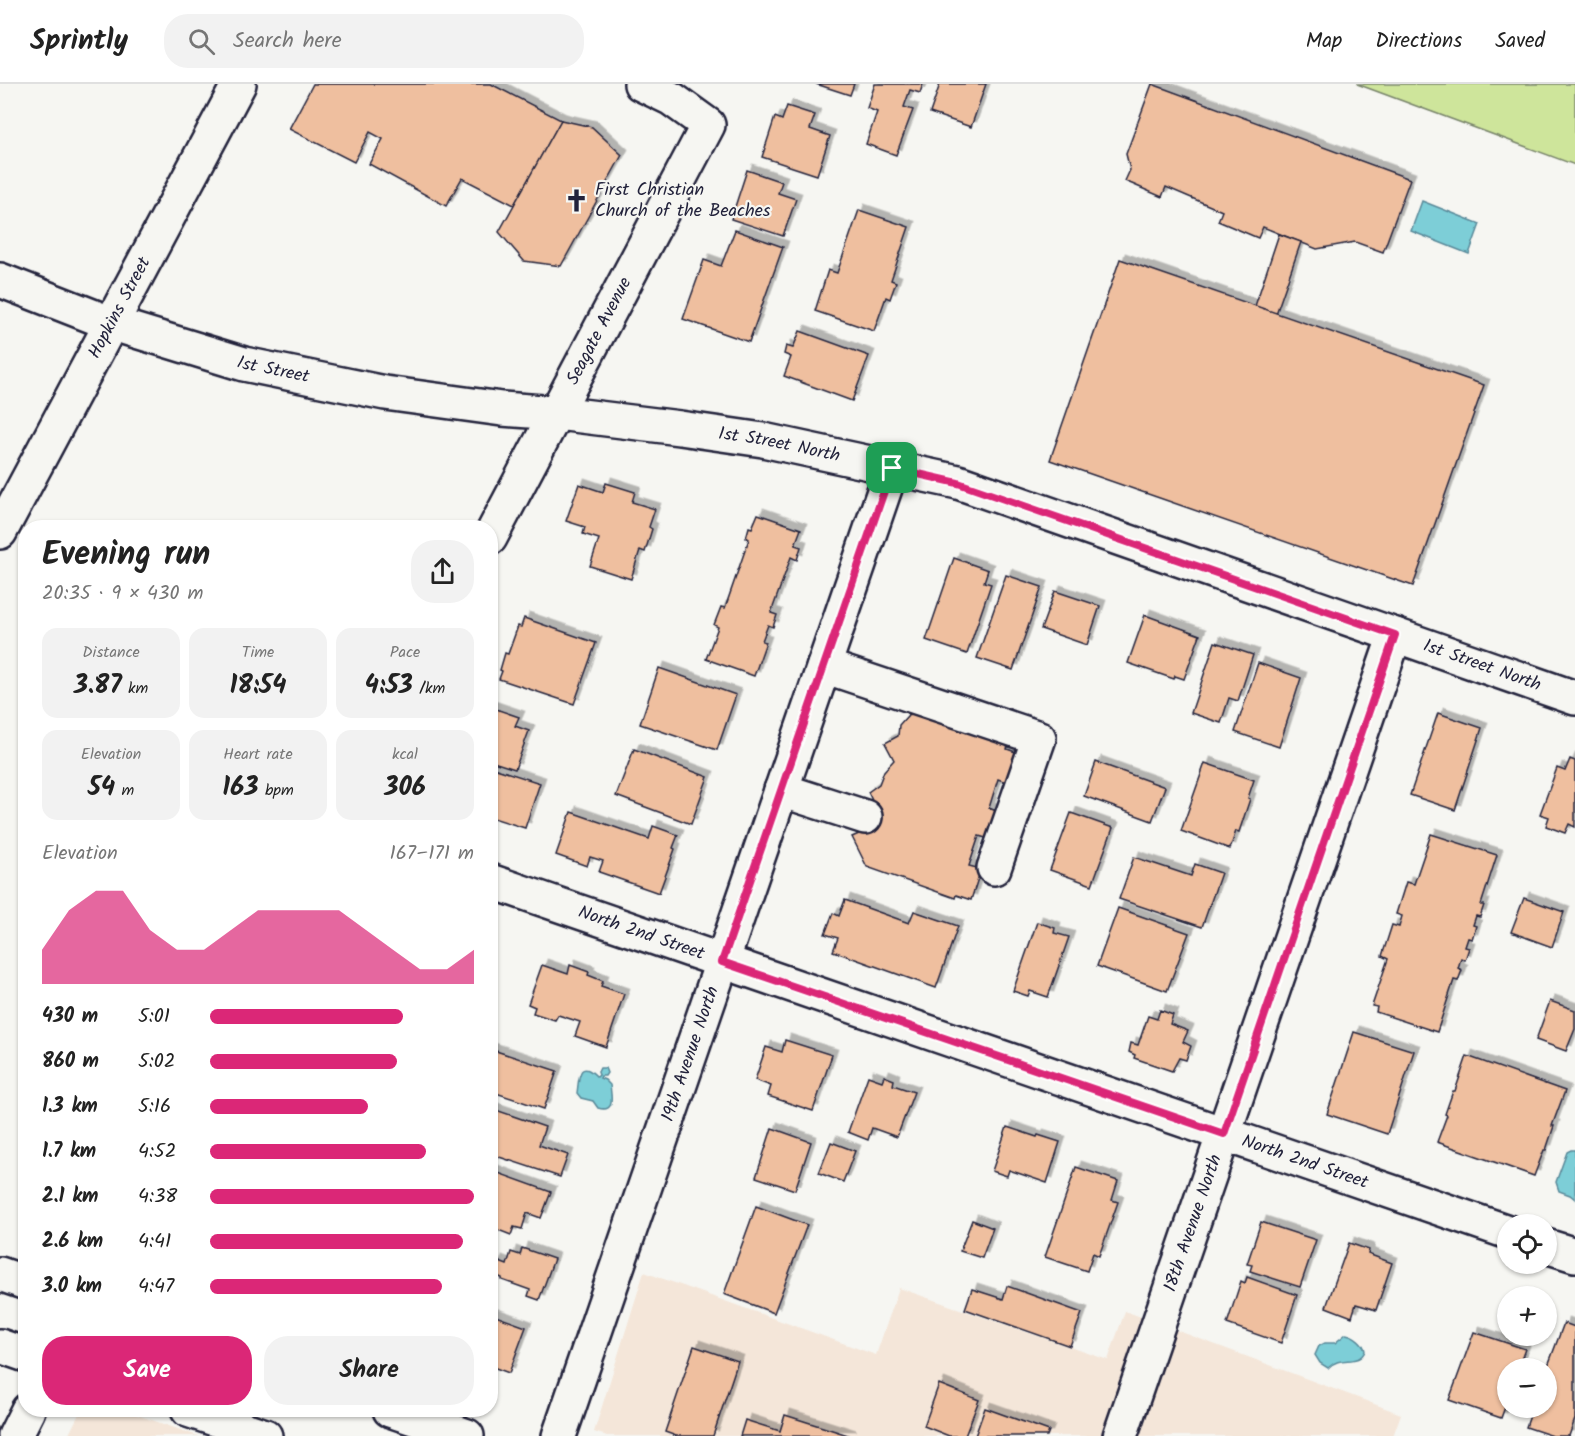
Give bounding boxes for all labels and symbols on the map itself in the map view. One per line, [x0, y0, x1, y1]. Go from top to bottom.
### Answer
place label: First Christian Church of the Beaches [595, 176, 771, 226]
church icon: First Christian Church of the Beaches [564, 187, 590, 213]
street label: Hopkins Street [80, 251, 159, 364]
street label: Seagate Avenue [559, 272, 640, 390]
street label: 1st Street [233, 348, 313, 392]
street label: 1st Street North [717, 419, 843, 471]
pin [866, 442, 917, 493]
street label: 1st Street North [1419, 631, 1545, 700]
street label: North 2nd Street [574, 898, 709, 969]
street label: 19th Avenue North [654, 982, 727, 1126]
street label: North 2nd Street [1238, 1127, 1373, 1198]
street label: 18th Avenue North [1156, 1151, 1230, 1296]

